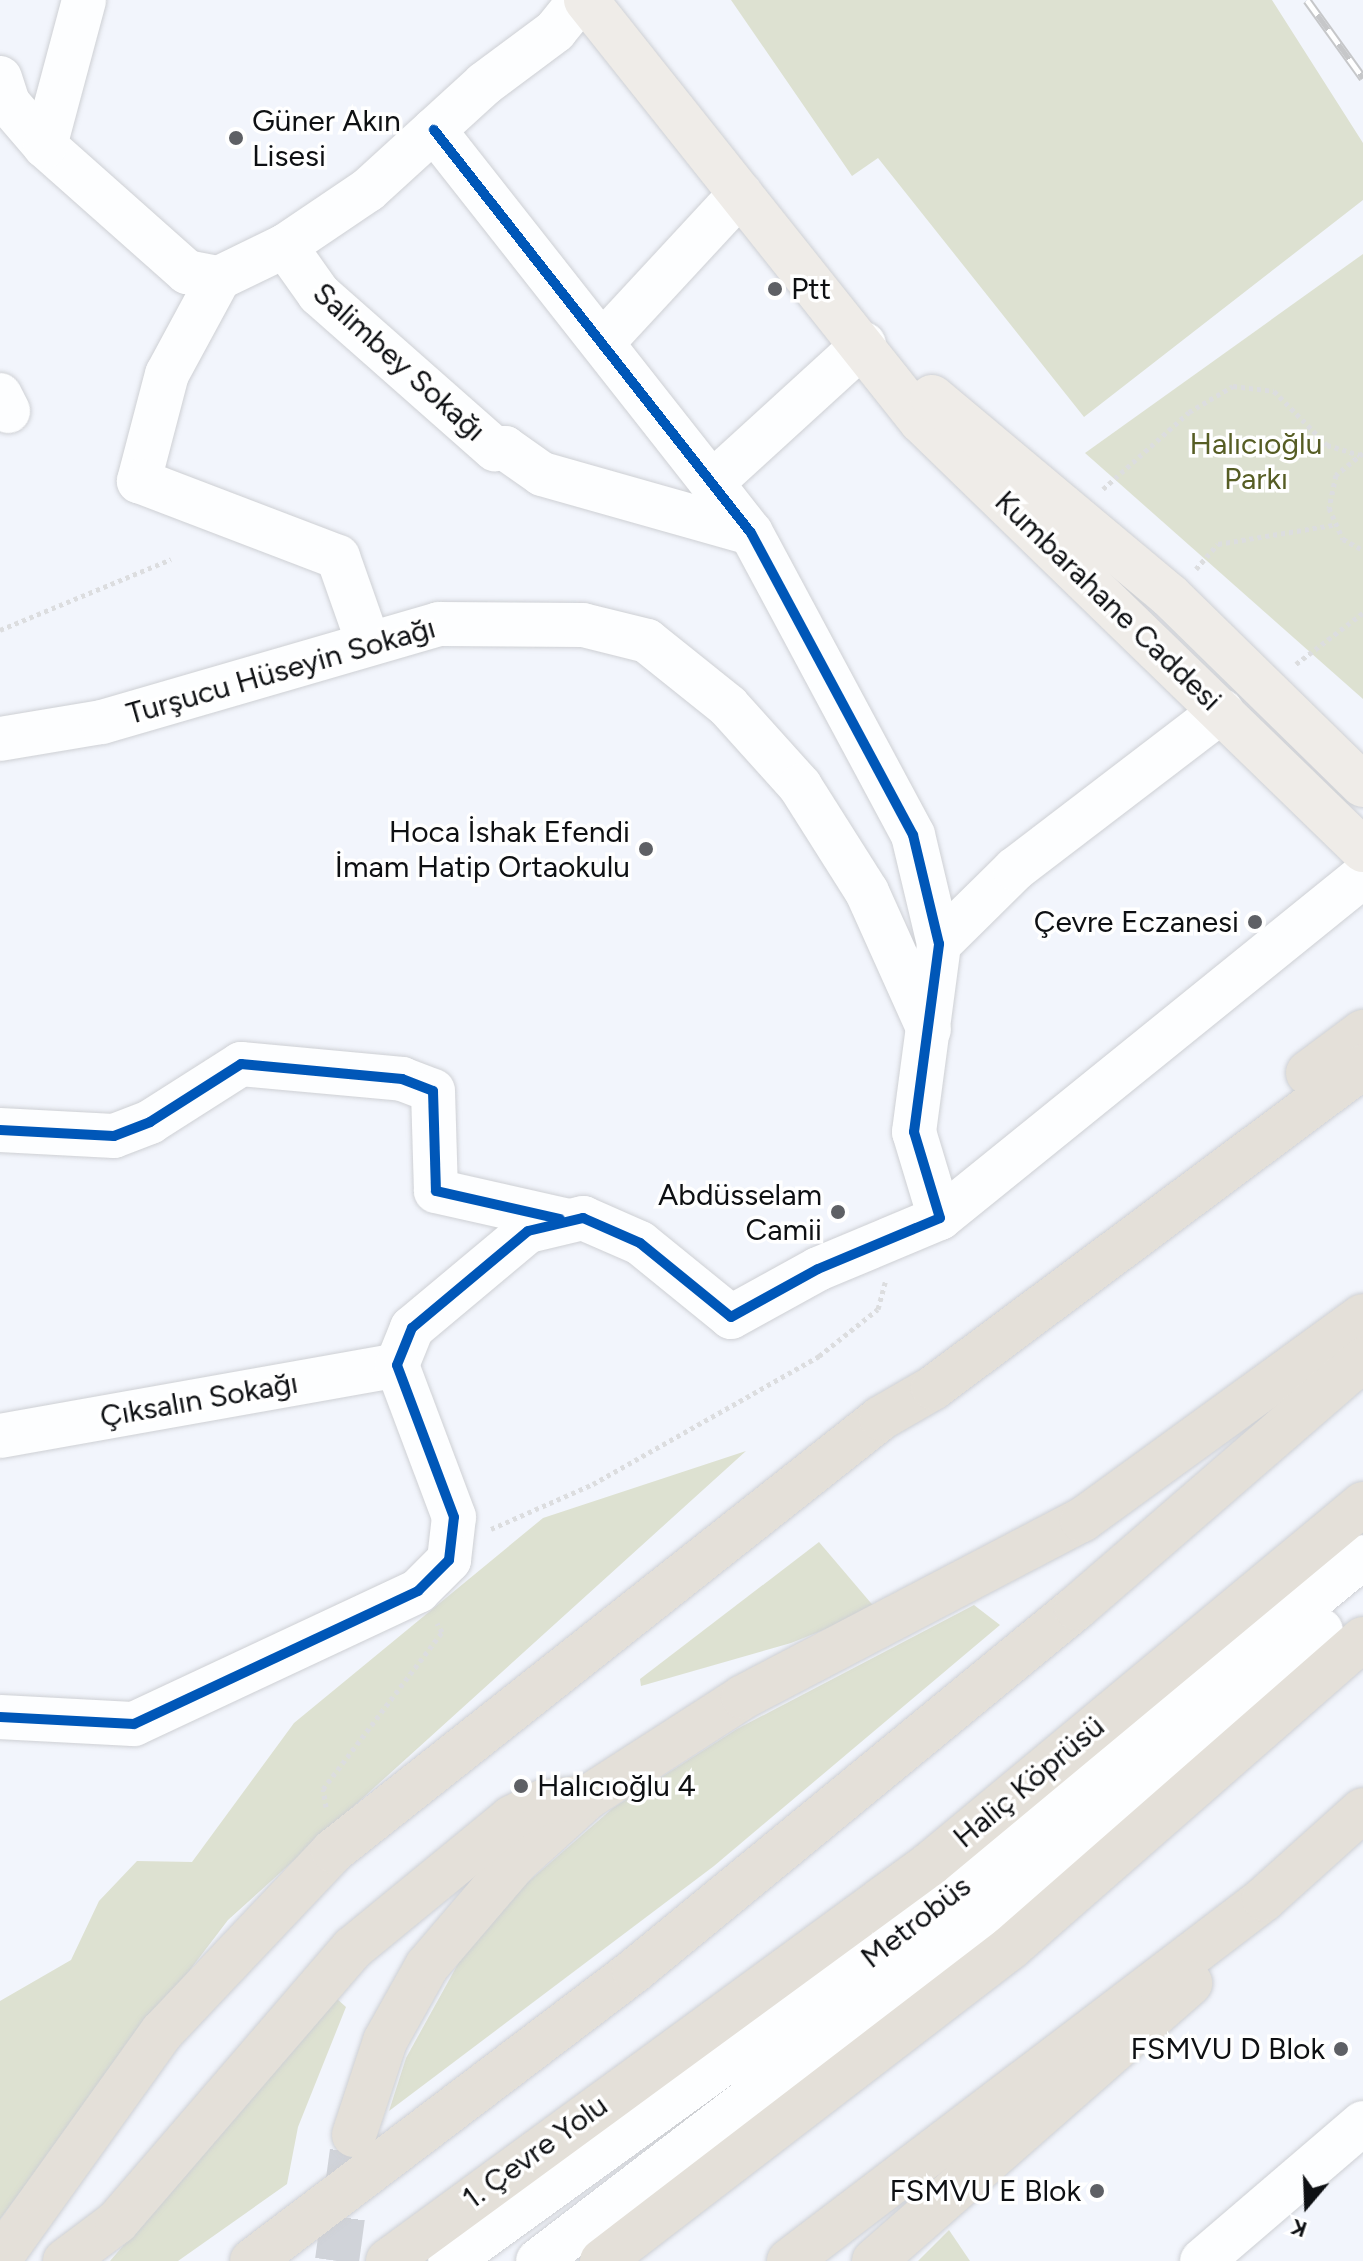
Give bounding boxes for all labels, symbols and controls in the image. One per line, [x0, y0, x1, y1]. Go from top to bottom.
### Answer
place label: Güner Akın Lisesi [252, 103, 401, 174]
marker: Güner Akın Lisesi [227, 129, 245, 147]
place label: Ptt [791, 271, 831, 307]
street label: Salimbey Sokağı [305, 275, 493, 449]
marker: Ptt [766, 280, 784, 298]
park label: Halıcıoğlu Parkı [1190, 426, 1322, 496]
street label: Kumbarahane Caddesi [987, 484, 1229, 718]
street label: Turşucu Hüseyin Sokağı [123, 610, 439, 732]
place label: Hoca İshak Efendi İmam Hatip Ortaokulu [335, 814, 630, 884]
marker: Hoca İshak Efendi İmam Hatip Ortaokulu [637, 840, 655, 858]
place label: Çevre Eczanesi [1034, 904, 1239, 940]
marker: Çevre Eczanesi [1246, 913, 1264, 931]
place label: Abdüsselam Camii [658, 1177, 822, 1248]
marker: Abdüsselam Camii [829, 1203, 847, 1221]
street label: Çıksalın Sokağı [97, 1365, 301, 1435]
street label: Haliç Köprüsü [946, 1708, 1112, 1856]
place label: Halıcıoğlu 4 [537, 1768, 696, 1804]
marker: Halıcıoğlu 4 [512, 1777, 530, 1795]
street label: Metrobüs [854, 1868, 978, 1976]
place label: FSMVU D Blok [1131, 2031, 1325, 2067]
marker: FSMVU D Blok [1332, 2040, 1350, 2058]
street label: 1. Çevre Yolu [456, 2087, 614, 2217]
north arrow [1267, 2165, 1347, 2245]
place label: FSMVU E Blok [889, 2173, 1081, 2209]
marker: FSMVU E Blok [1088, 2182, 1106, 2200]
text: K [1288, 2213, 1310, 2243]

